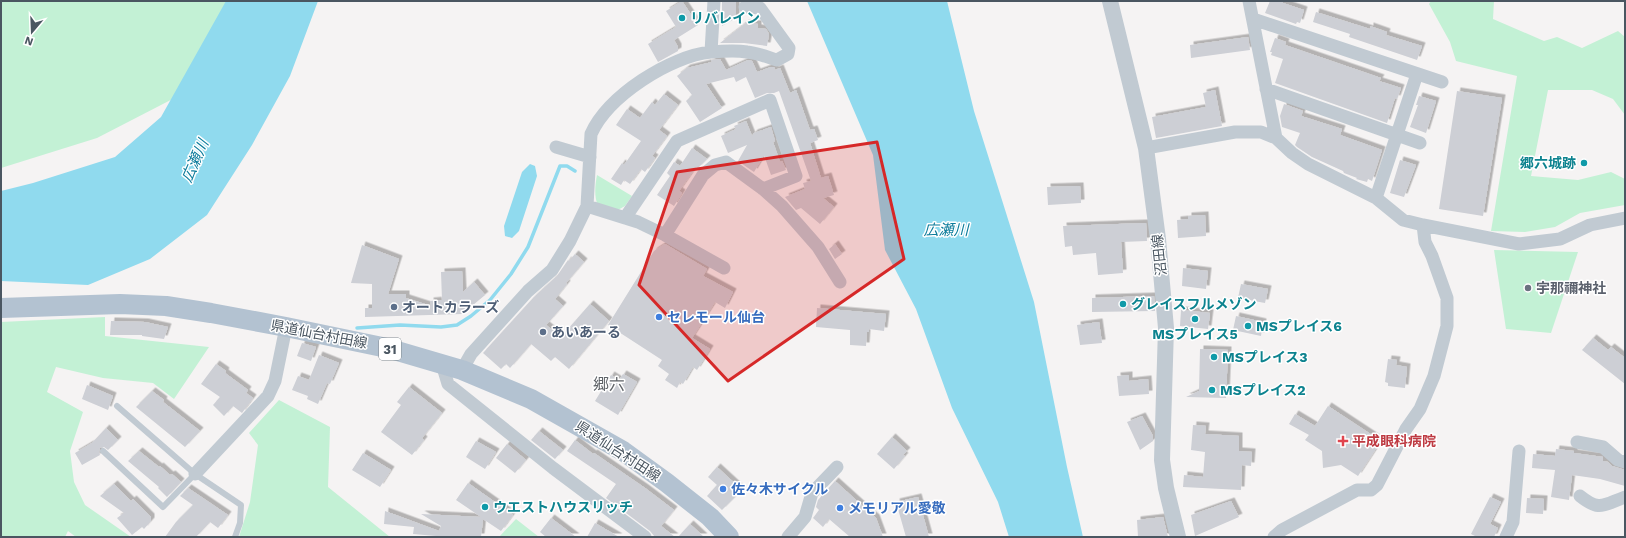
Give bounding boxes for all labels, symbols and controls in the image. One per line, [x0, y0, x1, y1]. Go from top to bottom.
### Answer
place label: リバレイン [690, 10, 760, 26]
north arrow [12, 12, 52, 52]
marker: リバレイン [677, 13, 687, 23]
text: N [23, 34, 35, 48]
water label: 広瀬川 [178, 135, 213, 185]
place label: 郷六城跡 [1520, 155, 1576, 171]
marker: 郷六城跡 [1579, 158, 1589, 168]
water label: 広瀬川 [923, 221, 970, 239]
street label: 沼田線 [1149, 233, 1169, 277]
place label: 宇那禰神社 [1536, 280, 1606, 296]
marker: 宇那禰神社 [1523, 283, 1533, 293]
place label: グレイスフルメゾン [1131, 296, 1257, 312]
place label: オートカラーズ [402, 299, 499, 315]
marker: グレイスフルメゾン [1118, 299, 1128, 309]
marker: オートカラーズ [389, 302, 399, 312]
place label: セレモール仙台 [667, 309, 765, 325]
marker: セレモール仙台 [654, 312, 664, 322]
marker: MSプレイス5 [1190, 314, 1200, 324]
street label: 県道仙台村田線 [269, 317, 369, 351]
place label: MSプレイス6 [1256, 318, 1342, 334]
marker: MSプレイス6 [1243, 321, 1253, 331]
place label: あいあーる [551, 324, 621, 340]
place label: MSプレイス5 [1152, 326, 1238, 342]
marker: あいあーる [538, 327, 548, 337]
road number: 31 [379, 338, 401, 360]
place label: MSプレイス3 [1222, 349, 1308, 365]
marker: MSプレイス3 [1209, 352, 1219, 362]
district label: 郷六 [593, 375, 625, 394]
place label: MSプレイス2 [1220, 382, 1306, 398]
marker: MSプレイス2 [1207, 385, 1217, 395]
street label: 県道仙台村田線 [573, 418, 663, 484]
place label: 平成眼科病院 [1352, 433, 1436, 449]
marker: 平成眼科病院 [1337, 435, 1349, 447]
place label: 佐々木サイクル [731, 481, 828, 497]
marker: 佐々木サイクル [718, 484, 728, 494]
place label: ウエストハウスリッチ [493, 499, 633, 515]
place label: メモリアル愛敬 [848, 500, 946, 516]
marker: ウエストハウスリッチ [480, 502, 490, 512]
marker: メモリアル愛敬 [835, 503, 845, 513]

